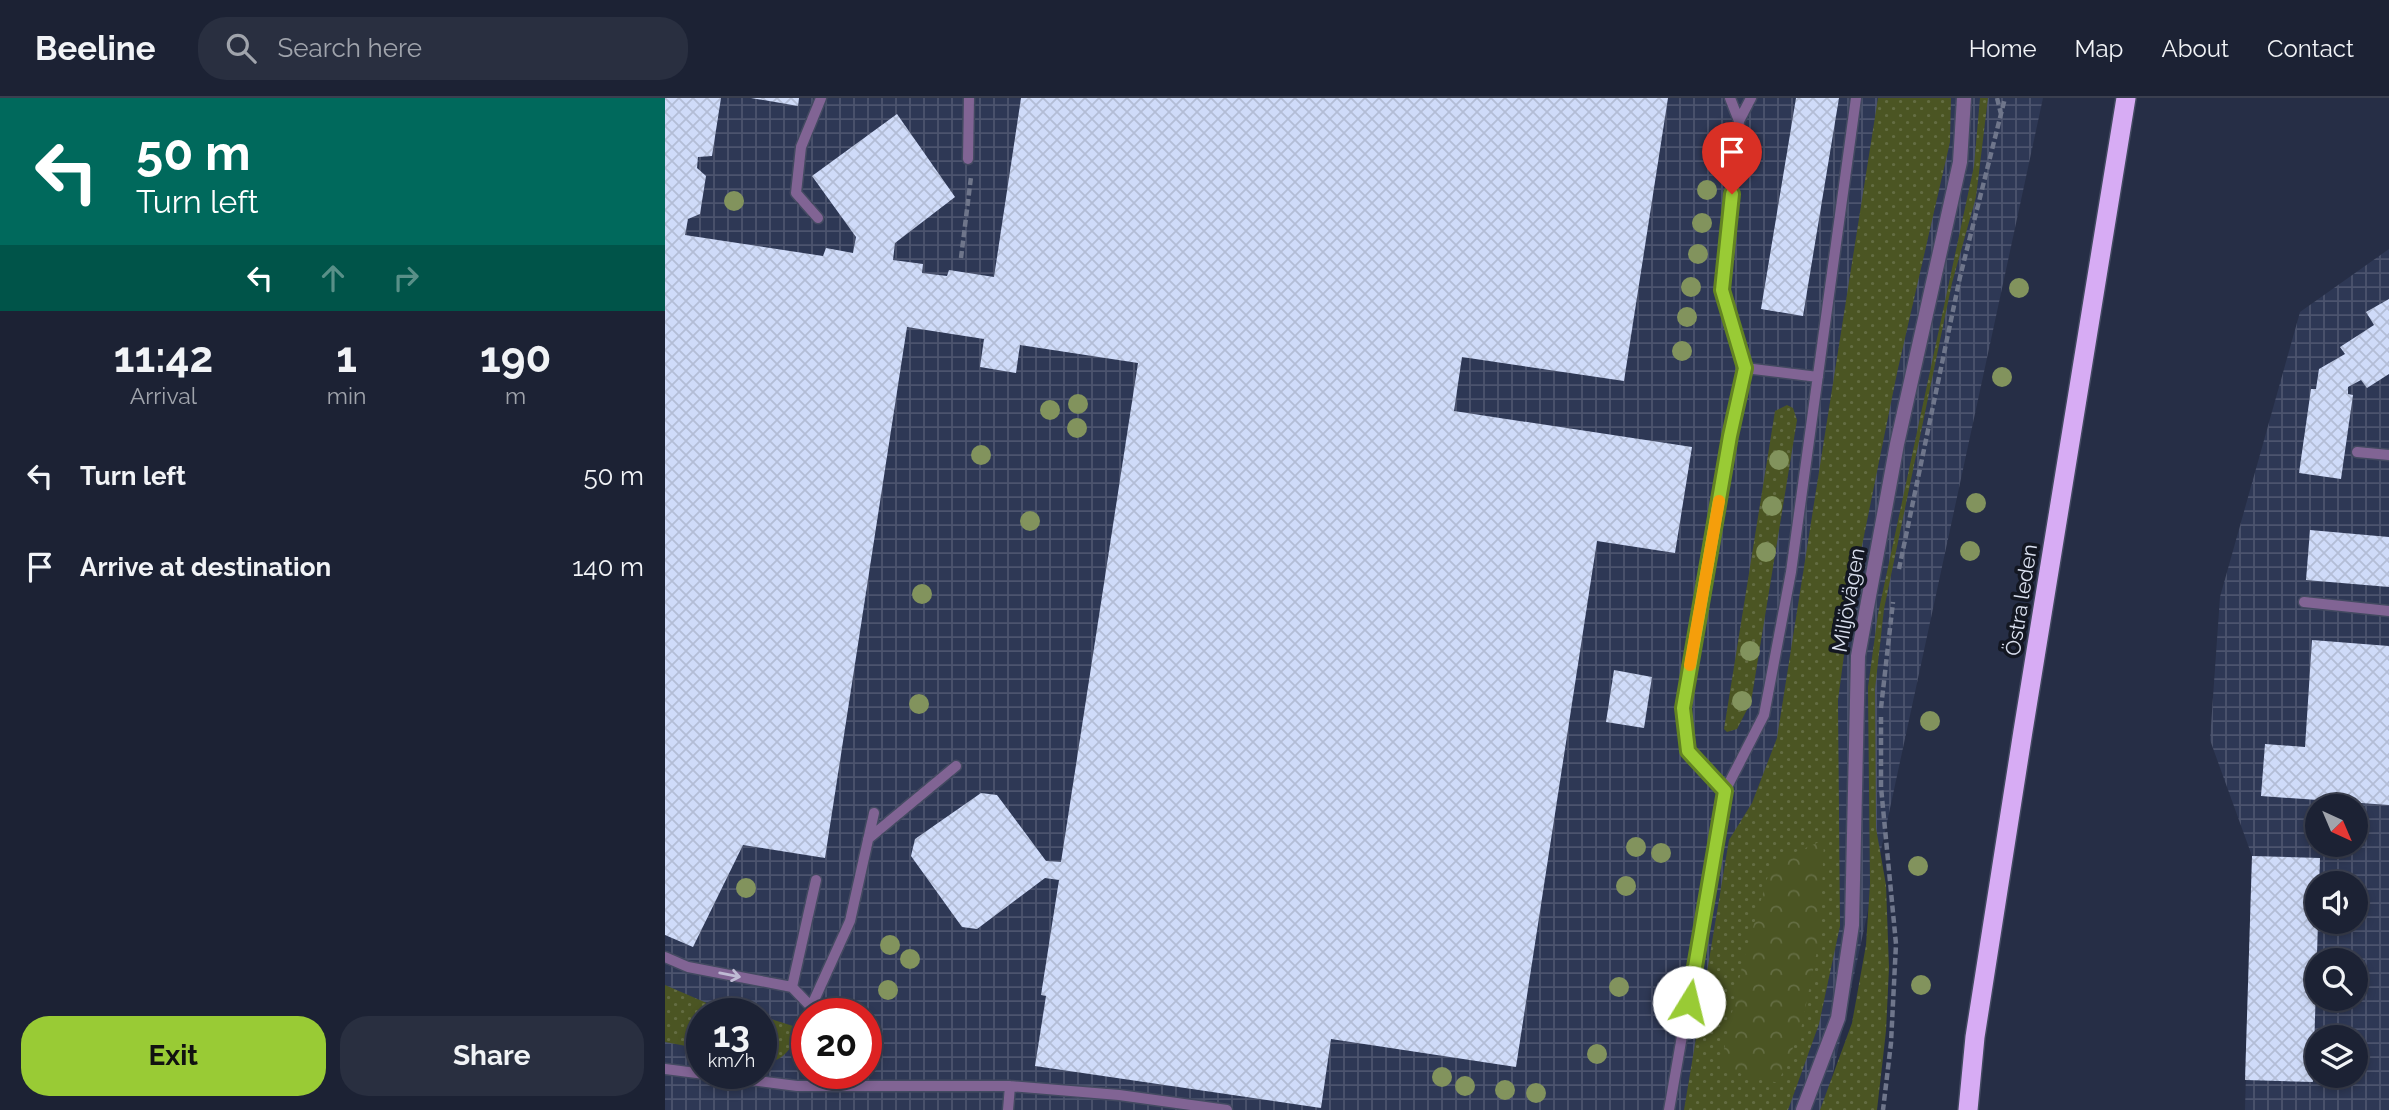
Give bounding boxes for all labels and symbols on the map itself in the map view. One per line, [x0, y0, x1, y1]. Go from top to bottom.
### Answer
pin [1702, 122, 1762, 194]
street label: Östra leden [2000, 542, 2042, 658]
street label: Miljövägen [1827, 546, 1869, 654]
north arrow [2305, 794, 2368, 858]
position arrow [1652, 965, 1726, 1039]
one-way arrow [718, 969, 741, 983]
speed limit sign: 20 [791, 998, 882, 1089]

